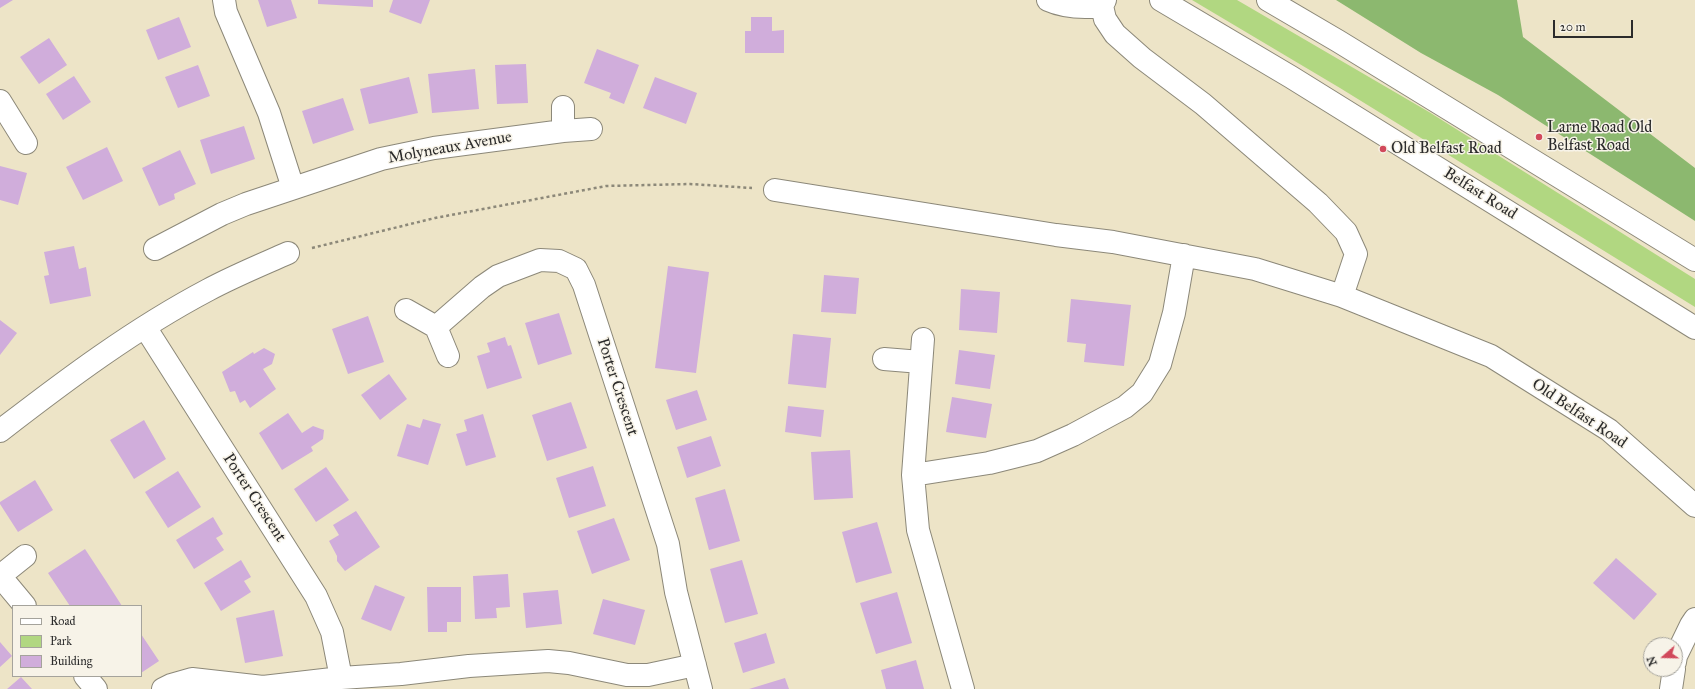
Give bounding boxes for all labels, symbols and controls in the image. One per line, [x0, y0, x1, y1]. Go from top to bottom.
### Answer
scale bar [1555, 12, 1635, 38]
text: 20 m [1560, 20, 1586, 34]
place label: Larne Road Old Belfast Road [1547, 118, 1652, 156]
street label: Molyneaux Avenue [387, 128, 513, 168]
marker: Larne Road Old Belfast Road [1534, 132, 1544, 142]
place label: Old Belfast Road [1391, 139, 1502, 159]
marker: Old Belfast Road [1378, 144, 1388, 154]
street label: Belfast Road [1440, 164, 1520, 224]
street label: Porter Crescent [592, 336, 642, 438]
street label: Old Belfast Road [1528, 375, 1630, 453]
street label: Porter Crescent [218, 450, 290, 546]
legend [12, 605, 142, 677]
text: Road [50, 614, 76, 628]
text: Park [50, 634, 72, 648]
north arrow [1643, 637, 1683, 677]
text: Building [50, 654, 92, 668]
text: N [1644, 654, 1660, 668]

